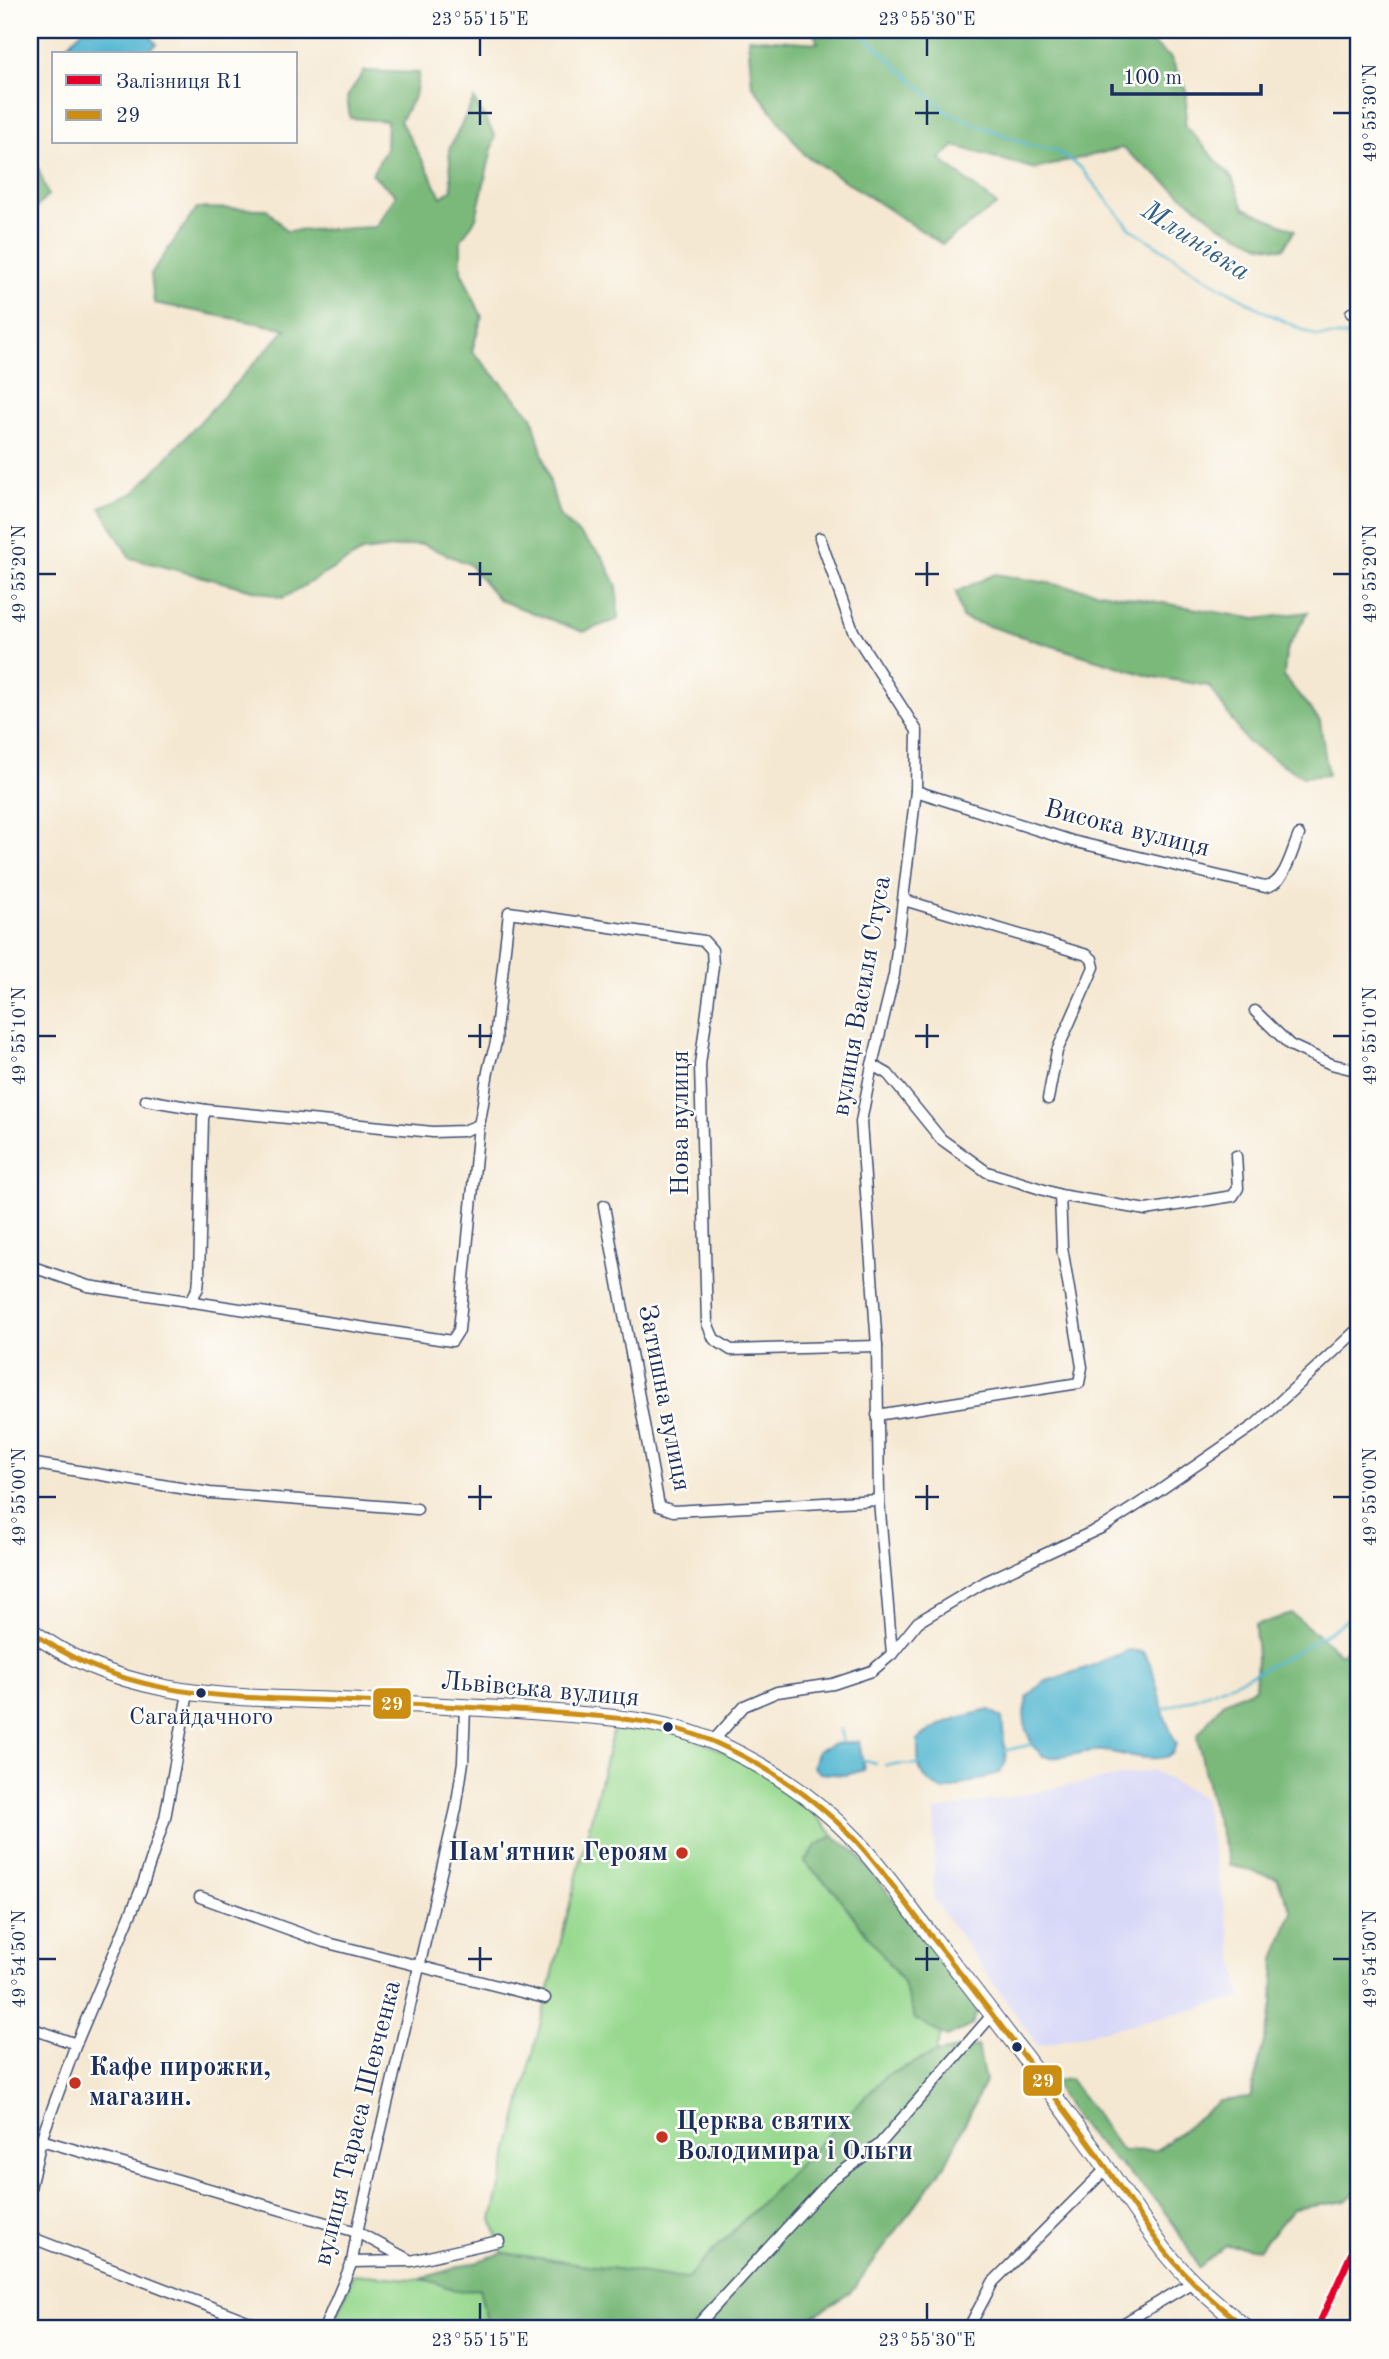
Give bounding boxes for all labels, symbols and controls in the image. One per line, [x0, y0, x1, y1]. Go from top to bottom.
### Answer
text: 23°55'15"E [432, 11, 528, 29]
text: 23°55'30"E [879, 11, 975, 29]
legend [52, 52, 298, 144]
scale bar [1112, 52, 1261, 96]
text: 49°55'30"N [1362, 64, 1380, 162]
text: 100 m [1123, 68, 1182, 89]
text: Залізниця R1 [116, 72, 243, 93]
text: 29 [116, 106, 140, 127]
water label: Млинівка [1135, 196, 1254, 287]
text: 49°55'20"N [11, 525, 29, 623]
text: 49°55'20"N [1362, 525, 1380, 623]
street label: Висока вулиця [1042, 796, 1212, 862]
street label: вулиця Василя Стуса [828, 874, 896, 1118]
text: 49°55'10"N [11, 987, 29, 1085]
text: 49°55'10"N [1362, 987, 1380, 1085]
street label: Нова вулиця [668, 1050, 694, 1196]
street label: Затишна вулиця [633, 1303, 695, 1493]
text: 49°55'00"N [11, 1448, 29, 1546]
text: 49°55'00"N [1362, 1448, 1380, 1546]
street label: Львівська вулиця [440, 1668, 640, 1712]
marker: Сагайдачного [194, 1686, 208, 1700]
line badge: 29 [372, 1687, 412, 1720]
text: 29 [381, 1696, 403, 1715]
place label: Сагайдачного [129, 1706, 273, 1730]
unlabelled marker [661, 1720, 675, 1734]
place label: Пам'ятник Героям [448, 1840, 668, 1866]
marker: Пам'ятник Героям [674, 1845, 690, 1861]
text: 49°54'50"N [11, 1910, 29, 2008]
text: 49°54'50"N [1362, 1910, 1380, 2008]
street label: вулиця Тараса Шевченка [310, 1978, 406, 2268]
unlabelled marker [1010, 2040, 1024, 2054]
place label: Кафе пирожки, магазин. [89, 2055, 271, 2111]
line badge: 29 [1022, 2064, 1063, 2097]
text: 29 [1032, 2073, 1054, 2092]
marker: Кафе пирожки, магазин. [67, 2075, 83, 2091]
place label: Церква святих Володимира і Ольги [676, 2109, 913, 2165]
marker: Церква святих Володимира і Ольги [654, 2129, 670, 2145]
text: 23°55'15"E [432, 2332, 528, 2350]
text: 23°55'30"E [879, 2332, 975, 2350]

